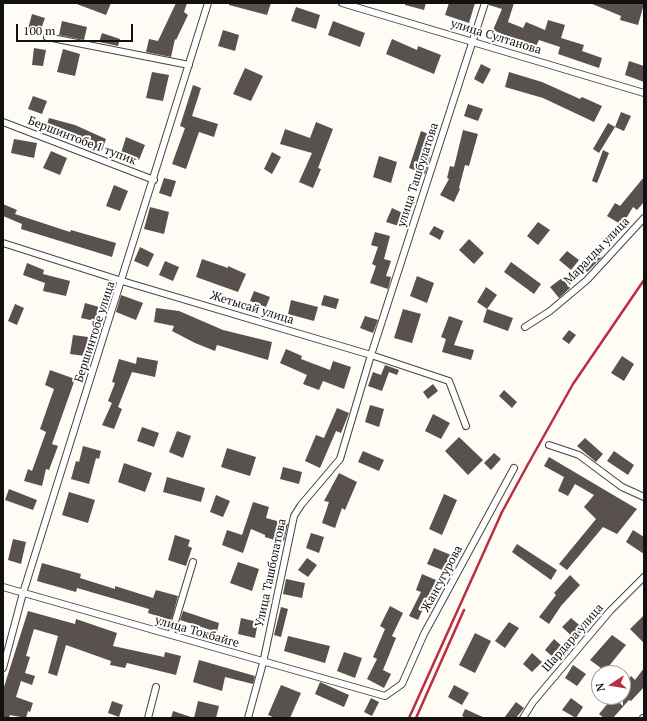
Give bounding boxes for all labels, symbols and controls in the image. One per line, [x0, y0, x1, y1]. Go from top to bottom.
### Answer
scale bar [18, 16, 135, 42]
street label: улица Султанова [449, 16, 543, 58]
text: 100 m [23, 23, 55, 38]
street label: Бершинтобе 1 тупик [26, 114, 138, 168]
street label: улица Ташбулатова [394, 121, 442, 229]
street label: Маралды улица [561, 214, 633, 288]
street label: Бершинтобе улица [72, 279, 118, 385]
street label: Жетысай улица [208, 288, 296, 328]
street label: Улица Ташболатова [252, 517, 290, 629]
street label: Жансугурова [418, 543, 466, 615]
street label: Шардара улица [540, 601, 606, 675]
street label: улица Токбайге [153, 613, 241, 651]
north arrow [591, 665, 631, 705]
text: N [593, 682, 608, 693]

